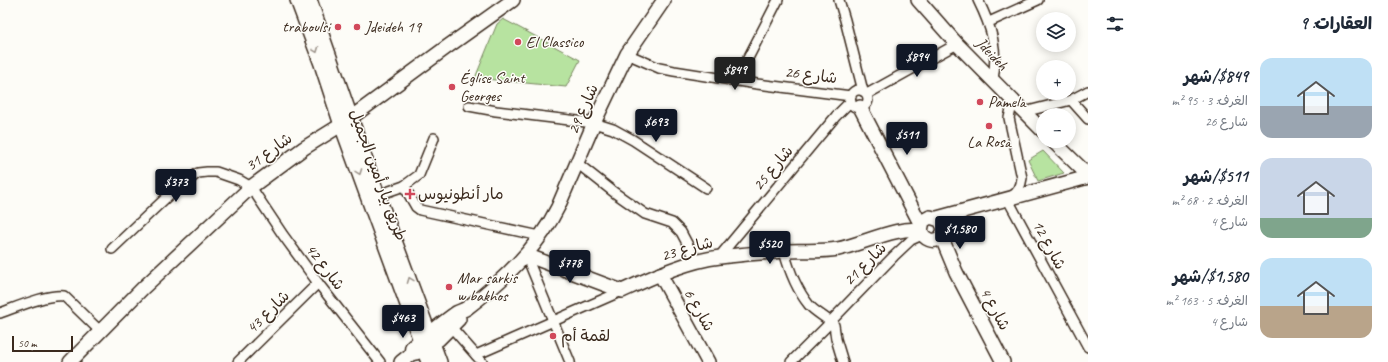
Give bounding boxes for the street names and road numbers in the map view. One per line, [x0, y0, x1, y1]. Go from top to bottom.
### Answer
street label: Jdeideh [971, 33, 1013, 75]
street label: شارع 26 [783, 62, 838, 89]
street label: شارع 29 [563, 81, 604, 138]
street label: طريق بيار أمين الجميل [345, 106, 411, 244]
street label: شارع 31 [242, 128, 297, 176]
street label: شارع 25 [748, 141, 798, 195]
street label: شارع 12 [1027, 217, 1070, 274]
street label: شارع 23 [659, 232, 715, 267]
street label: شارع 21 [839, 238, 891, 290]
street label: شارع 42 [300, 240, 349, 295]
street label: شارع 4 [975, 284, 1015, 334]
street label: شارع 6 [678, 285, 719, 335]
street label: شارع 43 [242, 286, 294, 338]

